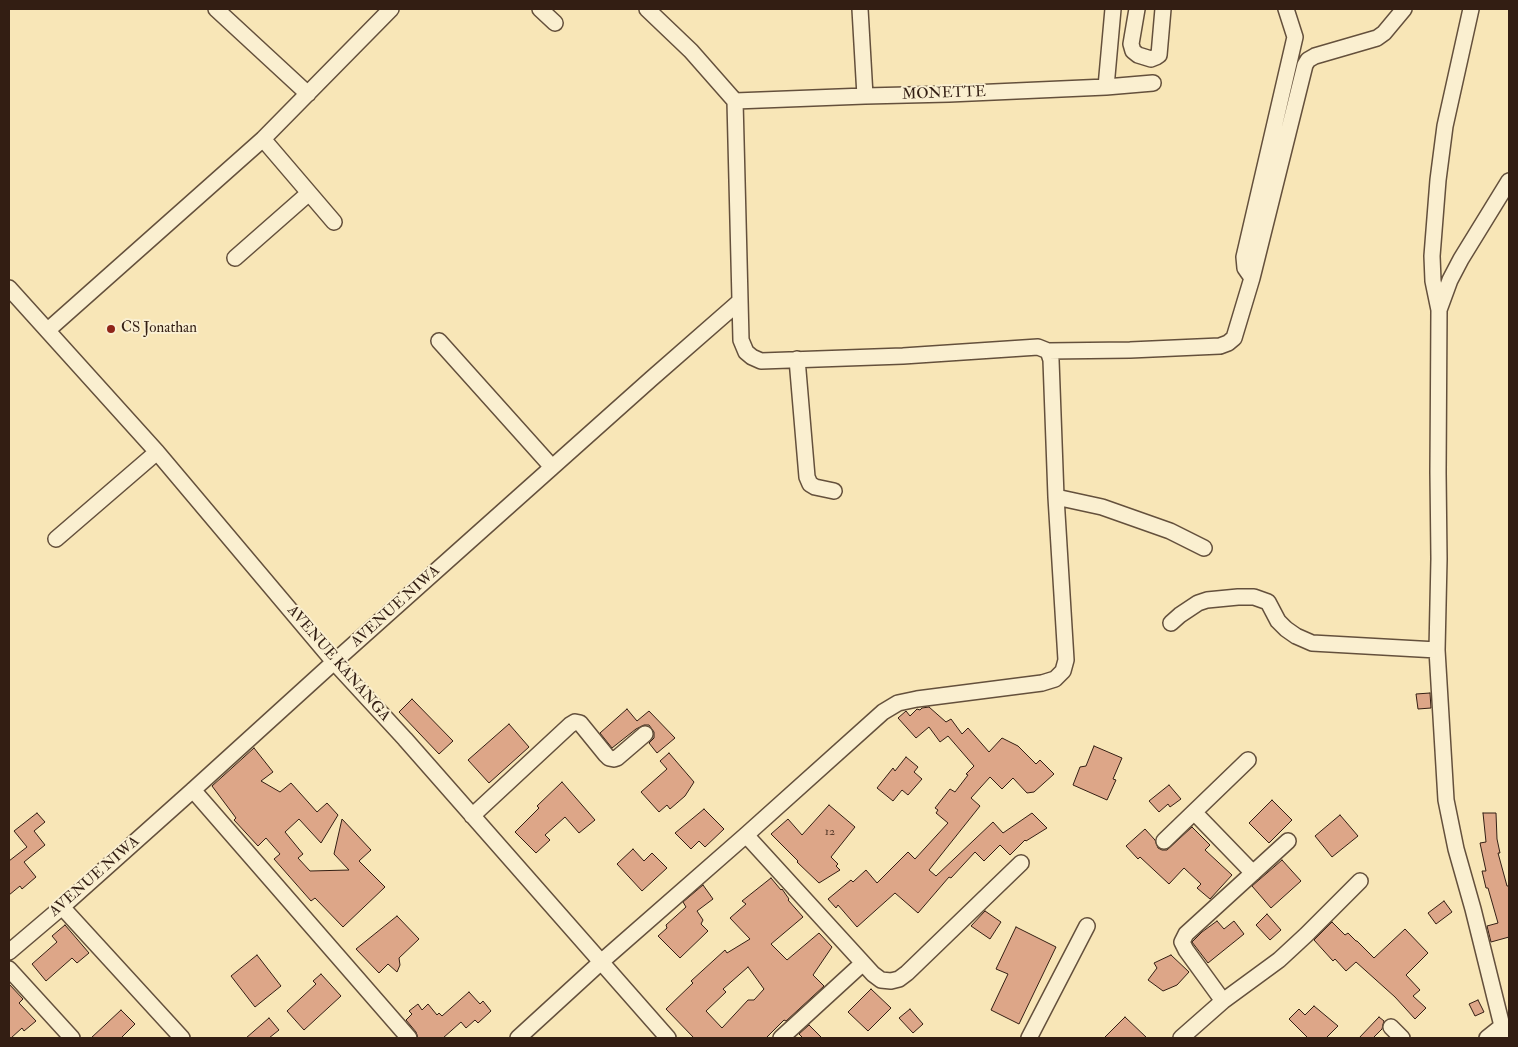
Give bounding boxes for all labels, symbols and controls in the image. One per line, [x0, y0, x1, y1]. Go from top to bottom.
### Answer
street label: MONETTE [902, 84, 986, 104]
place label: CS Jonathan [121, 320, 197, 338]
marker: CS Jonathan [105, 323, 117, 335]
street label: AVENUE NIWA [348, 562, 444, 652]
street label: AVENUE KANANGA [283, 602, 393, 726]
house number: 12 [825, 825, 835, 839]
street label: AVENUE NIWA [46, 833, 144, 921]

